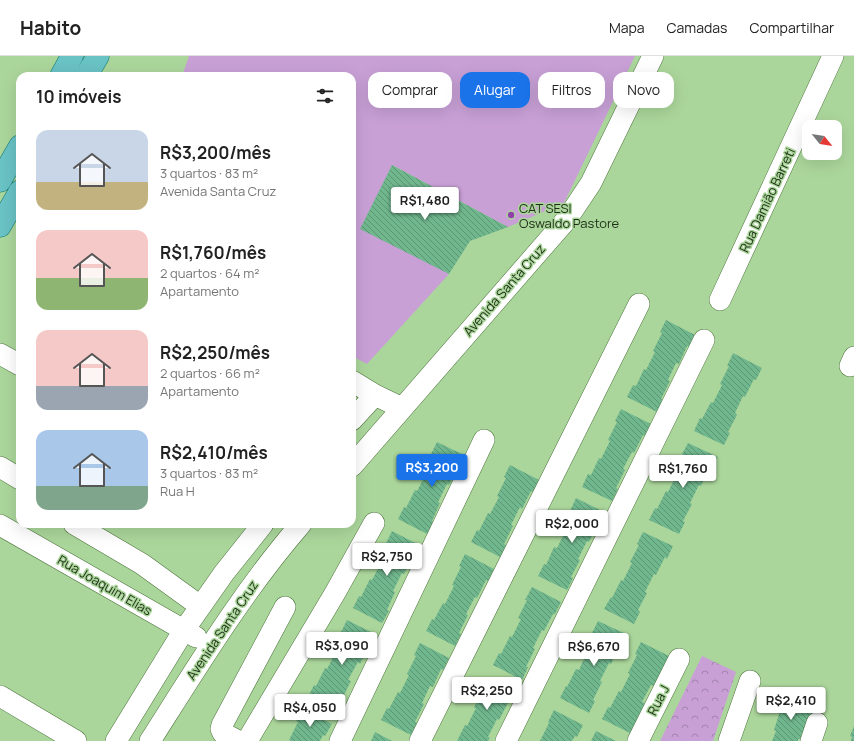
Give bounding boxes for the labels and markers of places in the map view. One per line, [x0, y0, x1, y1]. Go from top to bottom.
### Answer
pin: R$1,480 [388, 187, 462, 221]
place label: CAT SESI Oswaldo Pastore [519, 199, 620, 232]
marker: CAT SESI Oswaldo Pastore [506, 210, 516, 220]
pin: R$3,200 [395, 454, 469, 488]
pin: R$1,760 [646, 455, 720, 489]
pin: R$2,000 [535, 510, 609, 544]
pin: R$2,750 [350, 543, 424, 577]
pin: R$3,090 [305, 632, 379, 666]
pin: R$6,670 [557, 633, 631, 667]
pin: R$2,250 [450, 677, 524, 711]
pin: R$2,410 [754, 687, 828, 721]
pin: R$4,050 [273, 694, 347, 728]

